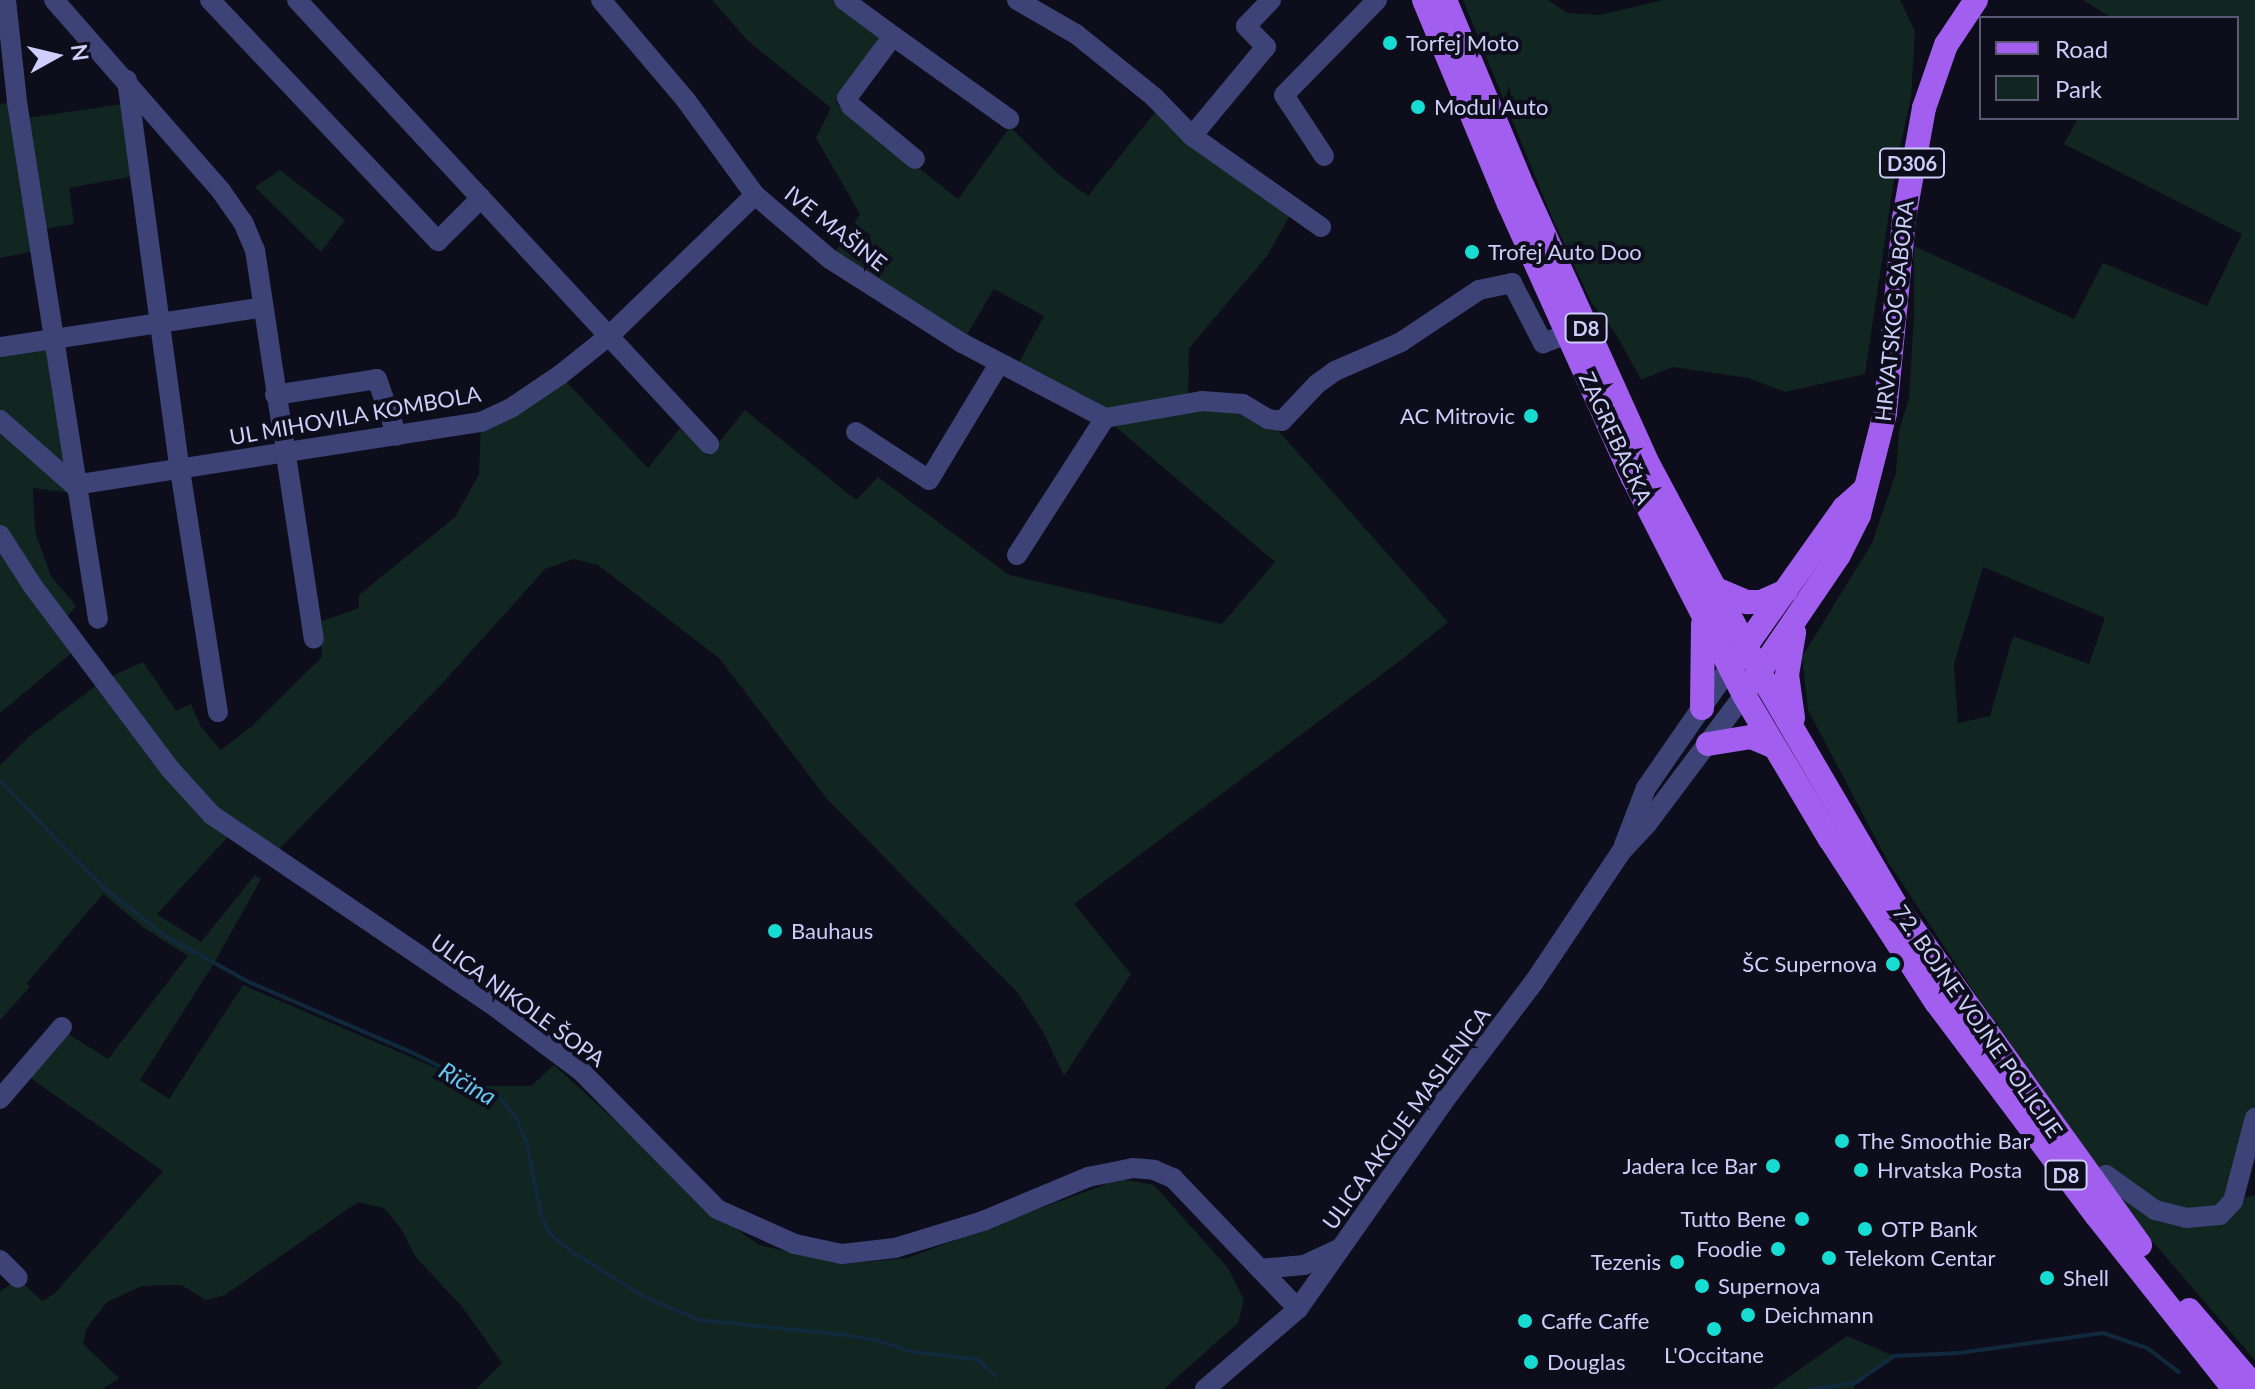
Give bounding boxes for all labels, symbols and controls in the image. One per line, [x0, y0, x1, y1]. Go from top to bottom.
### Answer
north arrow [16, 16, 96, 96]
legend [1979, 16, 2239, 120]
place label: Torfej Moto [1406, 30, 1519, 56]
marker: Torfej Moto [1381, 34, 1399, 52]
text: Road [2055, 34, 2108, 63]
text: N [66, 42, 95, 63]
text: Park [2055, 74, 2102, 103]
place label: Modul Auto [1434, 94, 1549, 120]
marker: Modul Auto [1409, 98, 1427, 116]
road number: D306 [1878, 147, 1946, 179]
street label: IVE MAŠINE [780, 180, 892, 276]
street label: HRVATSKOG SABORA [1869, 199, 1919, 423]
place label: Trofej Auto Doo [1488, 239, 1643, 265]
marker: Trofej Auto Doo [1463, 243, 1481, 261]
road number: D8 [1564, 312, 1608, 344]
street label: ZAGREBAČKA [1574, 368, 1658, 508]
street label: UL MIHOVILA KOMBOLA [227, 380, 483, 450]
place label: AC Mitrovic [1400, 403, 1515, 429]
marker: AC Mitrovic [1522, 407, 1540, 425]
street label: 72. BOJNE VOJNE POLICIJE [1887, 899, 2069, 1143]
place label: Bauhaus [791, 918, 873, 944]
marker: Bauhaus [766, 922, 784, 940]
street label: ULICA NIKOLE ŠOPA [426, 928, 610, 1072]
place label: ŠC Supernova [1742, 951, 1877, 977]
marker: ŠC Supernova [1884, 955, 1902, 973]
street label: ULICA AKCIJE MASLENICA [1316, 1001, 1496, 1235]
water label: Ričina [434, 1055, 502, 1111]
place label: The Smoothie Bar [1858, 1128, 2031, 1154]
marker: The Smoothie Bar [1833, 1132, 1851, 1150]
place label: Jadera Ice Bar [1623, 1153, 1757, 1179]
marker: Jadera Ice Bar [1764, 1157, 1782, 1175]
place label: Hrvatska Posta [1877, 1157, 2022, 1183]
road number: D8 [2044, 1159, 2088, 1191]
marker: Hrvatska Posta [1852, 1161, 1870, 1179]
place label: Tutto Bene [1680, 1206, 1786, 1232]
marker: Tutto Bene [1793, 1210, 1811, 1228]
place label: OTP Bank [1881, 1216, 1978, 1242]
marker: OTP Bank [1856, 1220, 1874, 1238]
place label: Foodie [1696, 1236, 1762, 1262]
marker: Foodie [1769, 1240, 1787, 1258]
place label: Telekom Centar [1845, 1245, 1996, 1271]
place label: Tezenis [1591, 1249, 1661, 1275]
marker: Telekom Centar [1820, 1249, 1838, 1267]
marker: Tezenis [1668, 1253, 1686, 1271]
place label: Shell [2063, 1265, 2109, 1291]
marker: Shell [2038, 1269, 2056, 1287]
place label: Supernova [1718, 1273, 1820, 1299]
marker: Supernova [1693, 1277, 1711, 1295]
place label: Deichmann [1764, 1302, 1874, 1328]
marker: Deichmann [1739, 1306, 1757, 1324]
place label: Caffe Caffe [1541, 1308, 1649, 1334]
marker: Caffe Caffe [1516, 1312, 1534, 1330]
marker: L'Occitane [1705, 1320, 1723, 1338]
place label: L'Occitane [1664, 1342, 1764, 1368]
place label: Douglas [1547, 1349, 1625, 1375]
marker: Douglas [1522, 1353, 1540, 1371]

